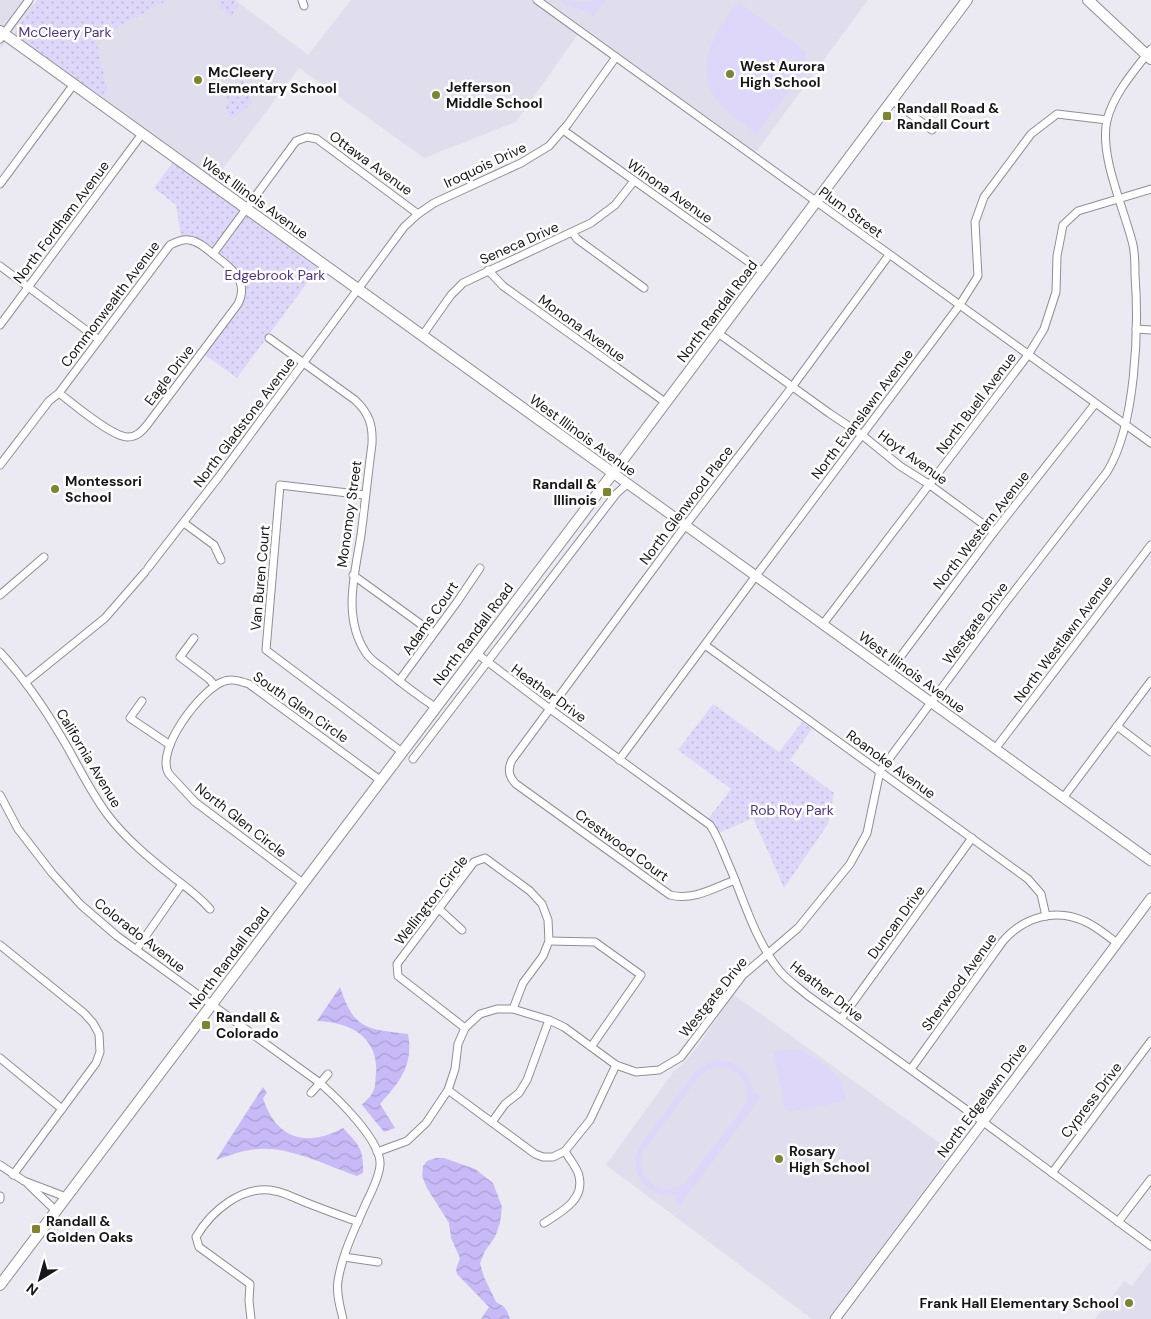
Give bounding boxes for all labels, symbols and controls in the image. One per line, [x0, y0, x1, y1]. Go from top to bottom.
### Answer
park label: McCleery Park [18, 23, 112, 41]
place label: West Aurora High School [740, 57, 825, 91]
place label: McCleery Elementary School [208, 63, 337, 97]
marker: West Aurora High School [724, 68, 736, 80]
marker: McCleery Elementary School [192, 74, 204, 86]
place label: Jefferson Middle School [446, 78, 542, 112]
marker: Jefferson Middle School [430, 89, 442, 101]
place label: Randall Road & Randall Court [897, 99, 999, 133]
marker: Randall Road & Randall Court [881, 110, 893, 122]
street label: Ottawa Avenue [326, 127, 416, 199]
street label: Iroquois Drive [441, 138, 529, 192]
street label: West Illinois Avenue [198, 153, 312, 243]
street label: Winona Avenue [624, 155, 716, 227]
street label: North Fordham Avenue [9, 157, 113, 287]
street label: Plum Street [815, 183, 887, 241]
street label: Seneca Drive [477, 218, 561, 268]
street label: Commonwealth Avenue [57, 237, 163, 371]
street label: North Randall Road [673, 256, 761, 366]
park label: Edgebrook Park [225, 266, 325, 284]
street label: Monona Avenue [535, 290, 629, 366]
street label: Eagle Drive [140, 341, 198, 409]
street label: North Evanslawn Avenue [807, 345, 917, 483]
street label: North Buell Avenue [932, 349, 1020, 457]
street label: North Gladstone Avenue [189, 353, 299, 491]
street label: West Illinois Avenue [526, 390, 640, 480]
street label: Hoyt Avenue [875, 426, 951, 488]
street label: North Glenwood Place [635, 442, 737, 568]
street label: Monomoy Street [333, 459, 365, 569]
street label: North Western Avenue [929, 467, 1033, 593]
place label: Montessori School [65, 472, 142, 506]
place label: Randall & Illinois [533, 475, 597, 509]
marker: Montessori School [49, 483, 61, 495]
marker: Randall & Illinois [601, 486, 613, 498]
street label: Van Buren Court [246, 524, 274, 632]
street label: North Westlawn Avenue [1009, 572, 1117, 706]
street label: Adams Court [398, 578, 462, 658]
street label: Westgate Drive [938, 578, 1012, 668]
street label: North Randall Road [429, 579, 517, 689]
street label: West Illinois Avenue [855, 627, 969, 717]
street label: Heather Drive [508, 660, 590, 726]
street label: South Glen Circle [250, 667, 352, 747]
street label: California Avenue [52, 705, 126, 811]
street label: Roanoke Avenue [843, 726, 939, 802]
street label: North Glen Circle [192, 779, 290, 861]
park label: Rob Roy Park [750, 801, 834, 819]
street label: Crestwood Court [572, 805, 672, 885]
street label: Wellington Circle [390, 851, 472, 948]
street label: Duncan Drive [863, 882, 929, 962]
street label: Colorado Avenue [91, 894, 189, 976]
street label: North Randall Road [185, 903, 273, 1013]
street label: Sherwood Avenue [918, 930, 1001, 1034]
street label: Westgate Drive [675, 953, 751, 1041]
street label: Heather Drive [787, 957, 867, 1025]
place label: Randall & Colorado [216, 1008, 281, 1042]
marker: Randall & Colorado [200, 1019, 212, 1031]
street label: North Edgelawn Drive [933, 1039, 1031, 1161]
street label: Cypress Drive [1057, 1058, 1125, 1142]
place label: Rosary High School [789, 1142, 870, 1176]
marker: Rosary High School [773, 1153, 785, 1165]
place label: Randall & Golden Oaks [46, 1212, 133, 1246]
marker: Randall & Golden Oaks [30, 1223, 42, 1235]
north arrow [15, 1254, 65, 1304]
text: N [23, 1279, 42, 1300]
place label: Frank Hall Elementary School [920, 1294, 1119, 1312]
marker: Frank Hall Elementary School [1123, 1297, 1135, 1309]

